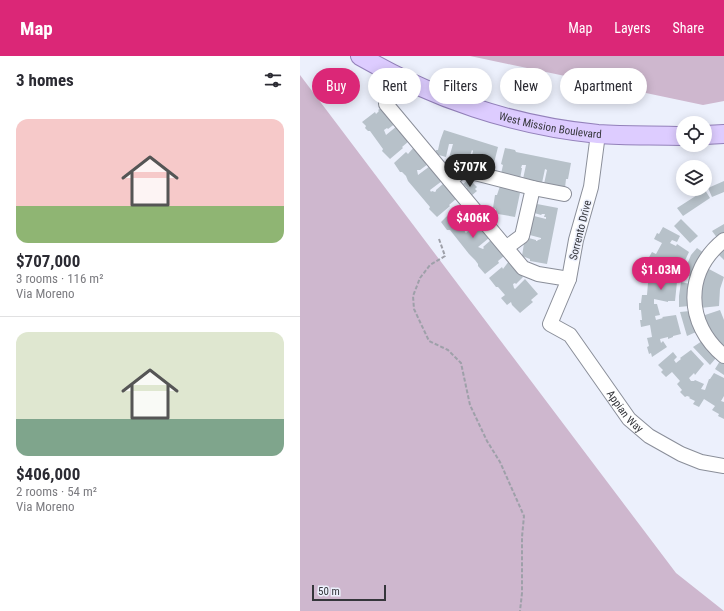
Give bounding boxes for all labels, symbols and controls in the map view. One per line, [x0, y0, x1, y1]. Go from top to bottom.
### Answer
text: Map [20, 17, 53, 40]
text: Map [568, 20, 592, 36]
text: Layers [614, 20, 651, 36]
text: Share [673, 20, 704, 36]
chip: Buy [312, 68, 360, 104]
chip: Rent [368, 68, 421, 104]
chip: Filters [429, 68, 492, 104]
chip: New [500, 68, 552, 104]
chip: Apartment [560, 68, 647, 104]
icon: filters [262, 69, 284, 91]
text: 3 homes [16, 70, 74, 90]
street label: West Mission Boulevard [498, 110, 602, 141]
map controls [676, 116, 712, 196]
button: locate [676, 116, 712, 152]
icon: home [114, 145, 186, 217]
pin: $707K [442, 154, 498, 188]
text: $707K [453, 159, 487, 174]
button: layers [676, 160, 712, 196]
street label: Sorrento Drive [567, 199, 594, 262]
pin: $406K [445, 205, 501, 239]
text: $406K [456, 210, 490, 225]
text: $707,000 [16, 251, 80, 271]
pin: $1.03M [628, 257, 694, 291]
text: $1.03M [641, 262, 681, 277]
text: 3 rooms · 116 m² [16, 271, 103, 286]
text: Via Moreno [16, 286, 75, 301]
icon: home [114, 358, 186, 430]
street label: Appian Way [604, 388, 646, 436]
text: $406,000 [16, 464, 80, 484]
text: 2 rooms · 54 m² [16, 484, 97, 499]
text: Via Moreno [16, 499, 75, 514]
scale bar [312, 583, 386, 602]
text: 50 m [318, 585, 340, 598]

